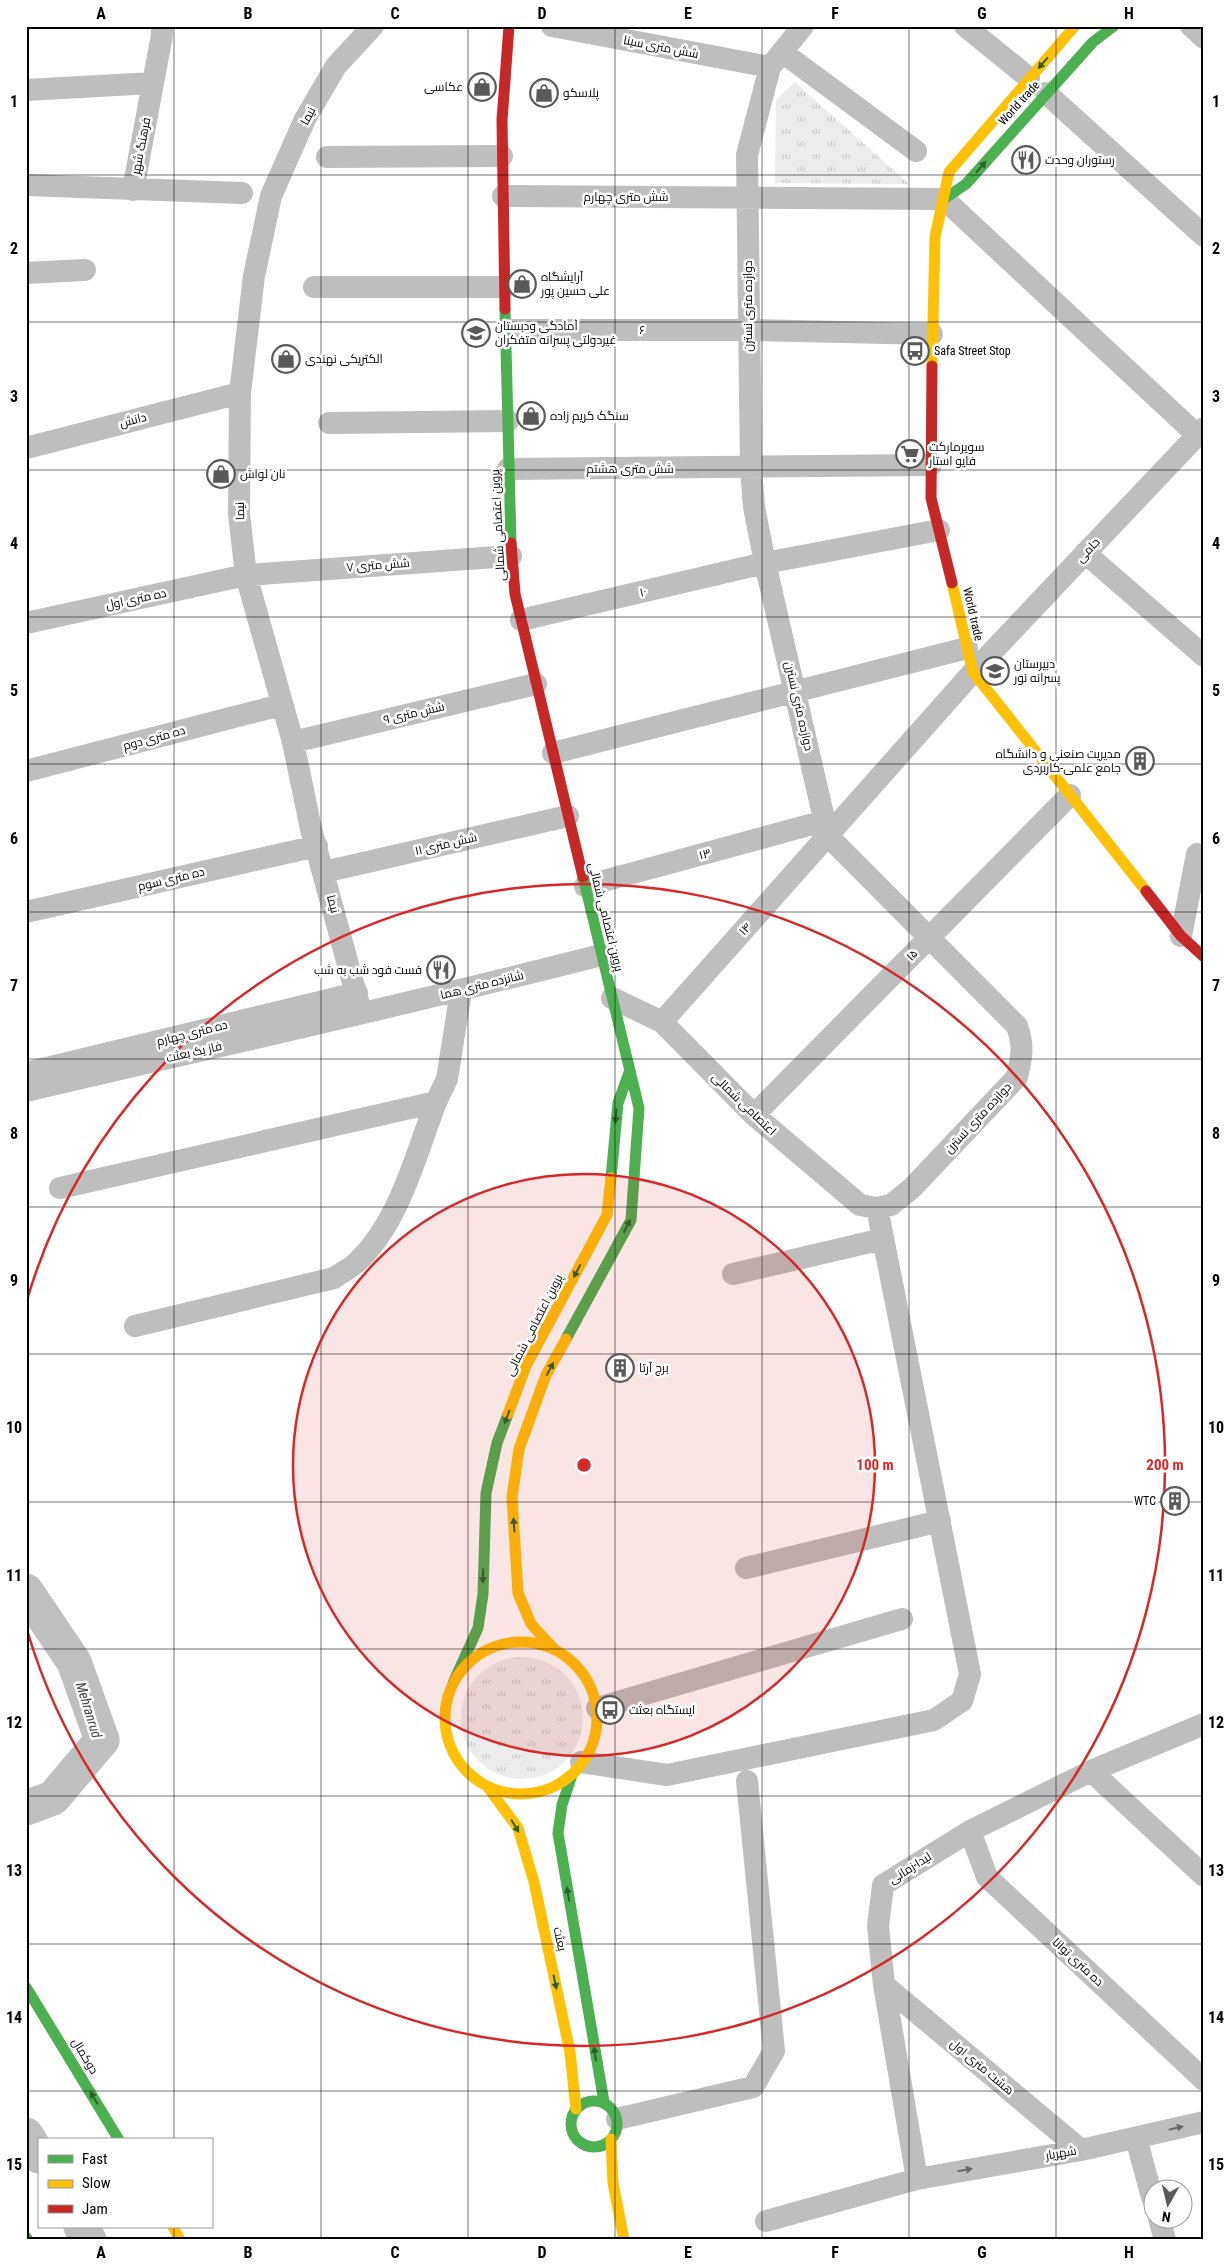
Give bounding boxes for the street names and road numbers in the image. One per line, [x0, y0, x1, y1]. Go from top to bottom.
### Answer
street label: شش متری سینا [622, 33, 700, 61]
street label: World trade [996, 78, 1043, 128]
street label: نیما [298, 105, 318, 127]
street label: فرهنگ شهر [128, 116, 153, 177]
street label: شش متری چهارم [584, 190, 668, 206]
street label: دوازده متری نسترن [741, 260, 755, 352]
street label: ۶ [639, 323, 645, 337]
street label: دانش [118, 410, 148, 430]
street label: شش متری هشتم [586, 462, 674, 477]
street label: پروین اعتصامی شمالی [488, 468, 510, 581]
street label: نیما [233, 502, 247, 520]
street label: جامی [1073, 535, 1103, 565]
street label: ۷ شش متری [346, 556, 410, 574]
street label: ۱۰ [638, 584, 648, 600]
street label: ده متری اول [104, 586, 168, 612]
street label: World trade [960, 586, 986, 642]
street label: دوازده متری نسترن [782, 660, 816, 752]
street label: ۹ شش متری [382, 699, 446, 727]
street label: ده متری دوم [121, 723, 187, 754]
street label: ۱۱ شش متری [414, 830, 479, 858]
street label: ۱۳ [697, 846, 713, 862]
street label: پروین اعتصامی شمالی [584, 861, 627, 974]
street label: ده متری سوم [136, 864, 206, 894]
street label: نیما [324, 893, 342, 915]
street label: ۱۴ [736, 920, 754, 938]
street label: ۱۵ [903, 946, 921, 964]
street label: شانزده متری هما [439, 968, 525, 1002]
street label: ده متری چهارم [155, 1017, 230, 1051]
street label: فاز یک بعثت [165, 1039, 223, 1065]
street label: اعتصامی شمالی [709, 1070, 779, 1138]
street label: دوازده متری نسترن [942, 1080, 1014, 1156]
street label: پروین اعتصامی شمالی [502, 1271, 568, 1379]
street label: لیدا-زمانی [886, 1849, 934, 1887]
street label: بعثت [551, 1926, 569, 1952]
street label: ده متری توانا [1050, 1935, 1106, 1989]
street label: دوکمال [69, 2035, 101, 2077]
street label: هشت متری اول [947, 2036, 1017, 2098]
street label: شهریار [1043, 2143, 1078, 2163]

